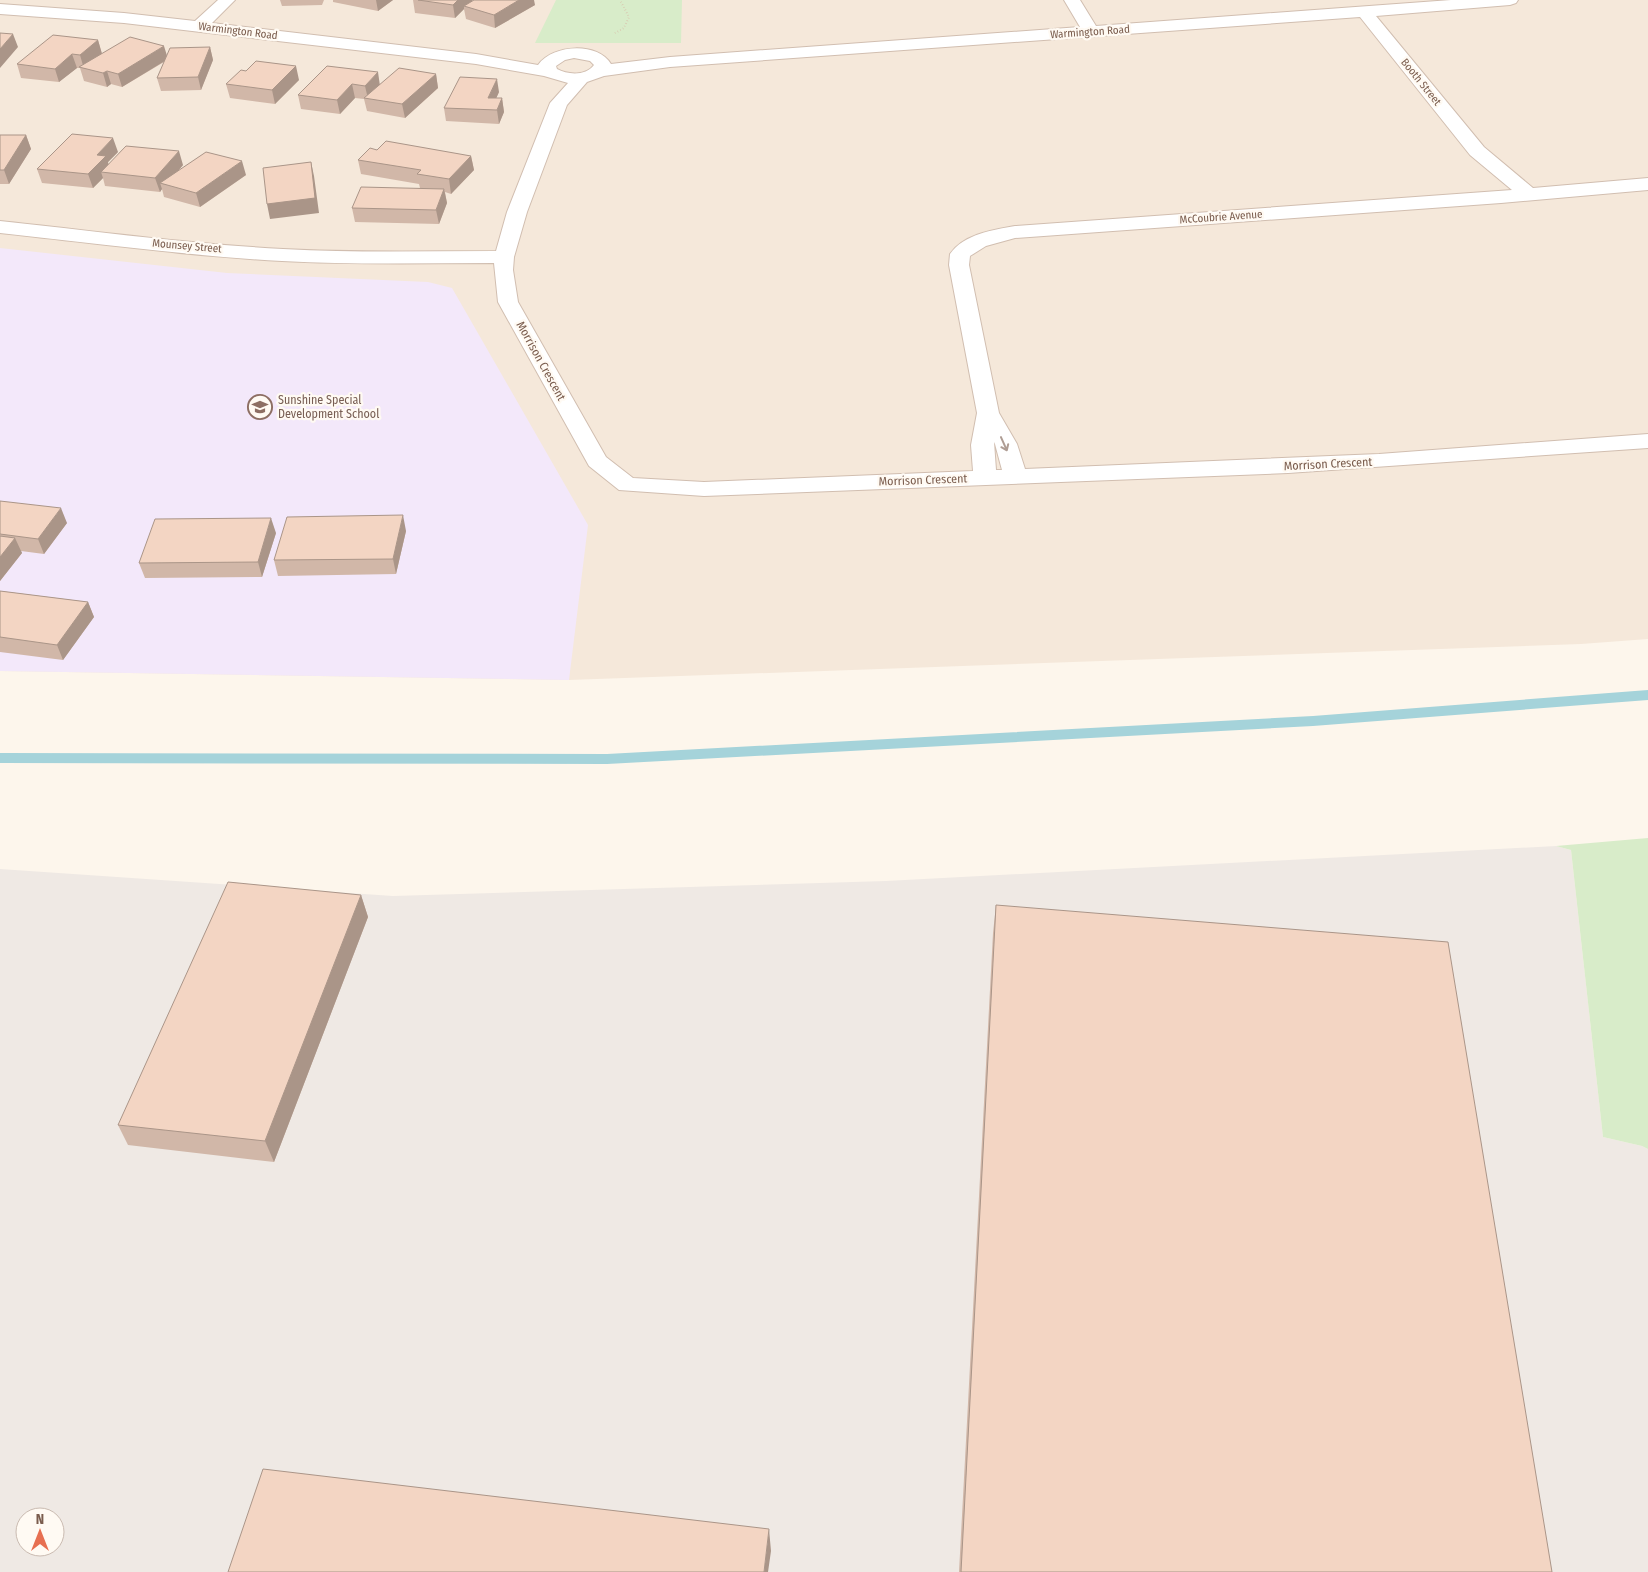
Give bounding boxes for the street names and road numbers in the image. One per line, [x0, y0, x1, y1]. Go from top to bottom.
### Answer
street label: Warmington Road [198, 20, 278, 42]
street label: Warmington Road [1050, 23, 1130, 41]
street label: Booth Street [1398, 56, 1444, 108]
street label: McCoubrie Avenue [1179, 208, 1263, 226]
street label: Mounsey Street [152, 236, 223, 256]
street label: Morrison Crescent [513, 319, 569, 403]
street label: Morrison Crescent [1283, 455, 1373, 473]
street label: Morrison Crescent [878, 471, 968, 489]

